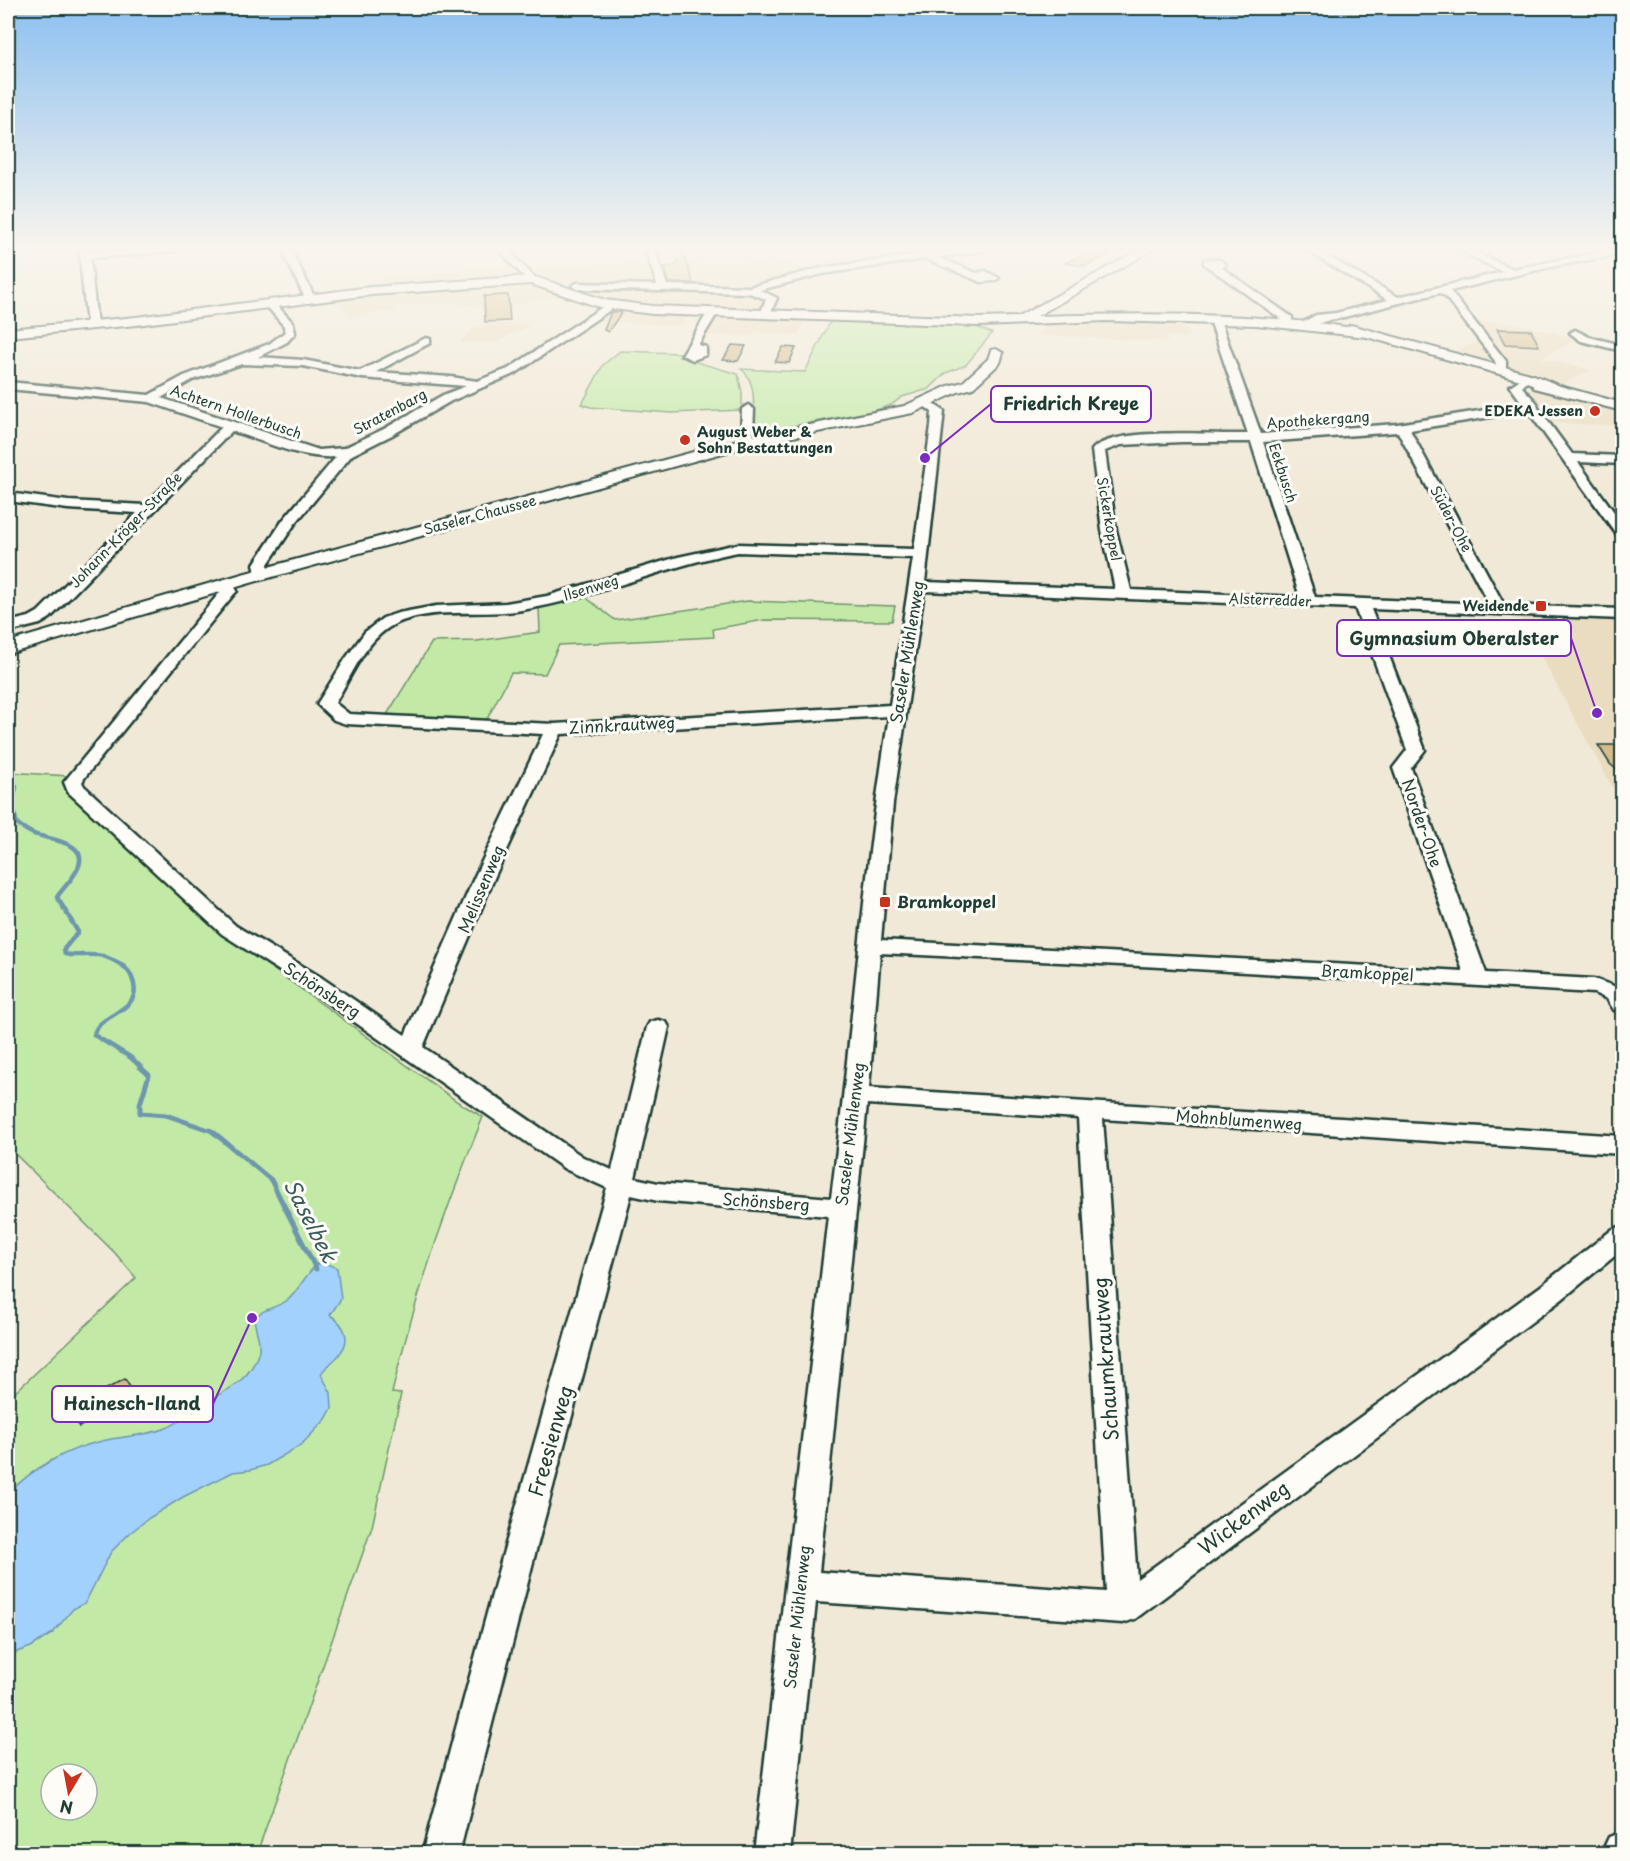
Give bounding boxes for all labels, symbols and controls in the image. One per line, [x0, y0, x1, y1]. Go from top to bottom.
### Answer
street label: Achtern Hollerbusch [168, 379, 305, 444]
street label: Stratenbarg [349, 383, 430, 440]
callout: Friedrich Kreye [991, 386, 1151, 422]
text: Friedrich Kreye [1003, 389, 1139, 416]
place label: EDEKA Jessen [1485, 400, 1583, 421]
marker: EDEKA Jessen [1588, 404, 1602, 418]
street label: Apothekergang [1266, 405, 1370, 434]
place label: August Weber & Sohn Bestattungen [697, 421, 833, 458]
marker: August Weber & Sohn Bestattungen [678, 433, 692, 447]
street label: Eekbusch [1264, 440, 1303, 505]
street label: Johann-Kröger-Straße [65, 467, 187, 592]
street label: Sickerkoppel [1092, 475, 1127, 562]
street label: Süder-Ohe [1425, 482, 1478, 556]
street label: Saseler Chaussee [421, 489, 539, 540]
street label: Ilsenweg [561, 569, 621, 606]
street label: Saseler Mühlenweg [883, 579, 929, 725]
street label: Alsterredder [1228, 588, 1312, 611]
place label: Weidende [1463, 595, 1529, 616]
marker: Weidende [1534, 599, 1548, 613]
callout: Gymnasium Oberalster [1337, 620, 1571, 656]
text: Gymnasium Oberalster [1349, 624, 1559, 651]
street label: Zinnkrautweg [568, 709, 676, 739]
street label: Norder-Ohe [1397, 775, 1449, 870]
street label: Melissenweg [451, 841, 509, 936]
place label: Bramkoppel [897, 889, 996, 913]
marker: Bramkoppel [878, 895, 892, 909]
street label: Schönsberg [279, 955, 366, 1023]
street label: Bramkoppel [1320, 958, 1414, 986]
street label: Saseler Mühlenweg [828, 1061, 870, 1207]
street label: Mohnblumenweg [1175, 1103, 1303, 1135]
water label: Saselbek [277, 1173, 347, 1269]
street label: Schönsberg [722, 1186, 810, 1216]
street label: Schaumkrautweg [1084, 1276, 1126, 1442]
street label: Freesienweg [520, 1382, 580, 1500]
callout: Hainesch-Iland [52, 1386, 213, 1422]
text: Hainesch-Iland [63, 1389, 201, 1416]
street label: Wickenweg [1191, 1473, 1295, 1562]
street label: Saseler Mühlenweg [777, 1544, 815, 1690]
north arrow [39, 1762, 99, 1822]
text: N [58, 1795, 75, 1821]

